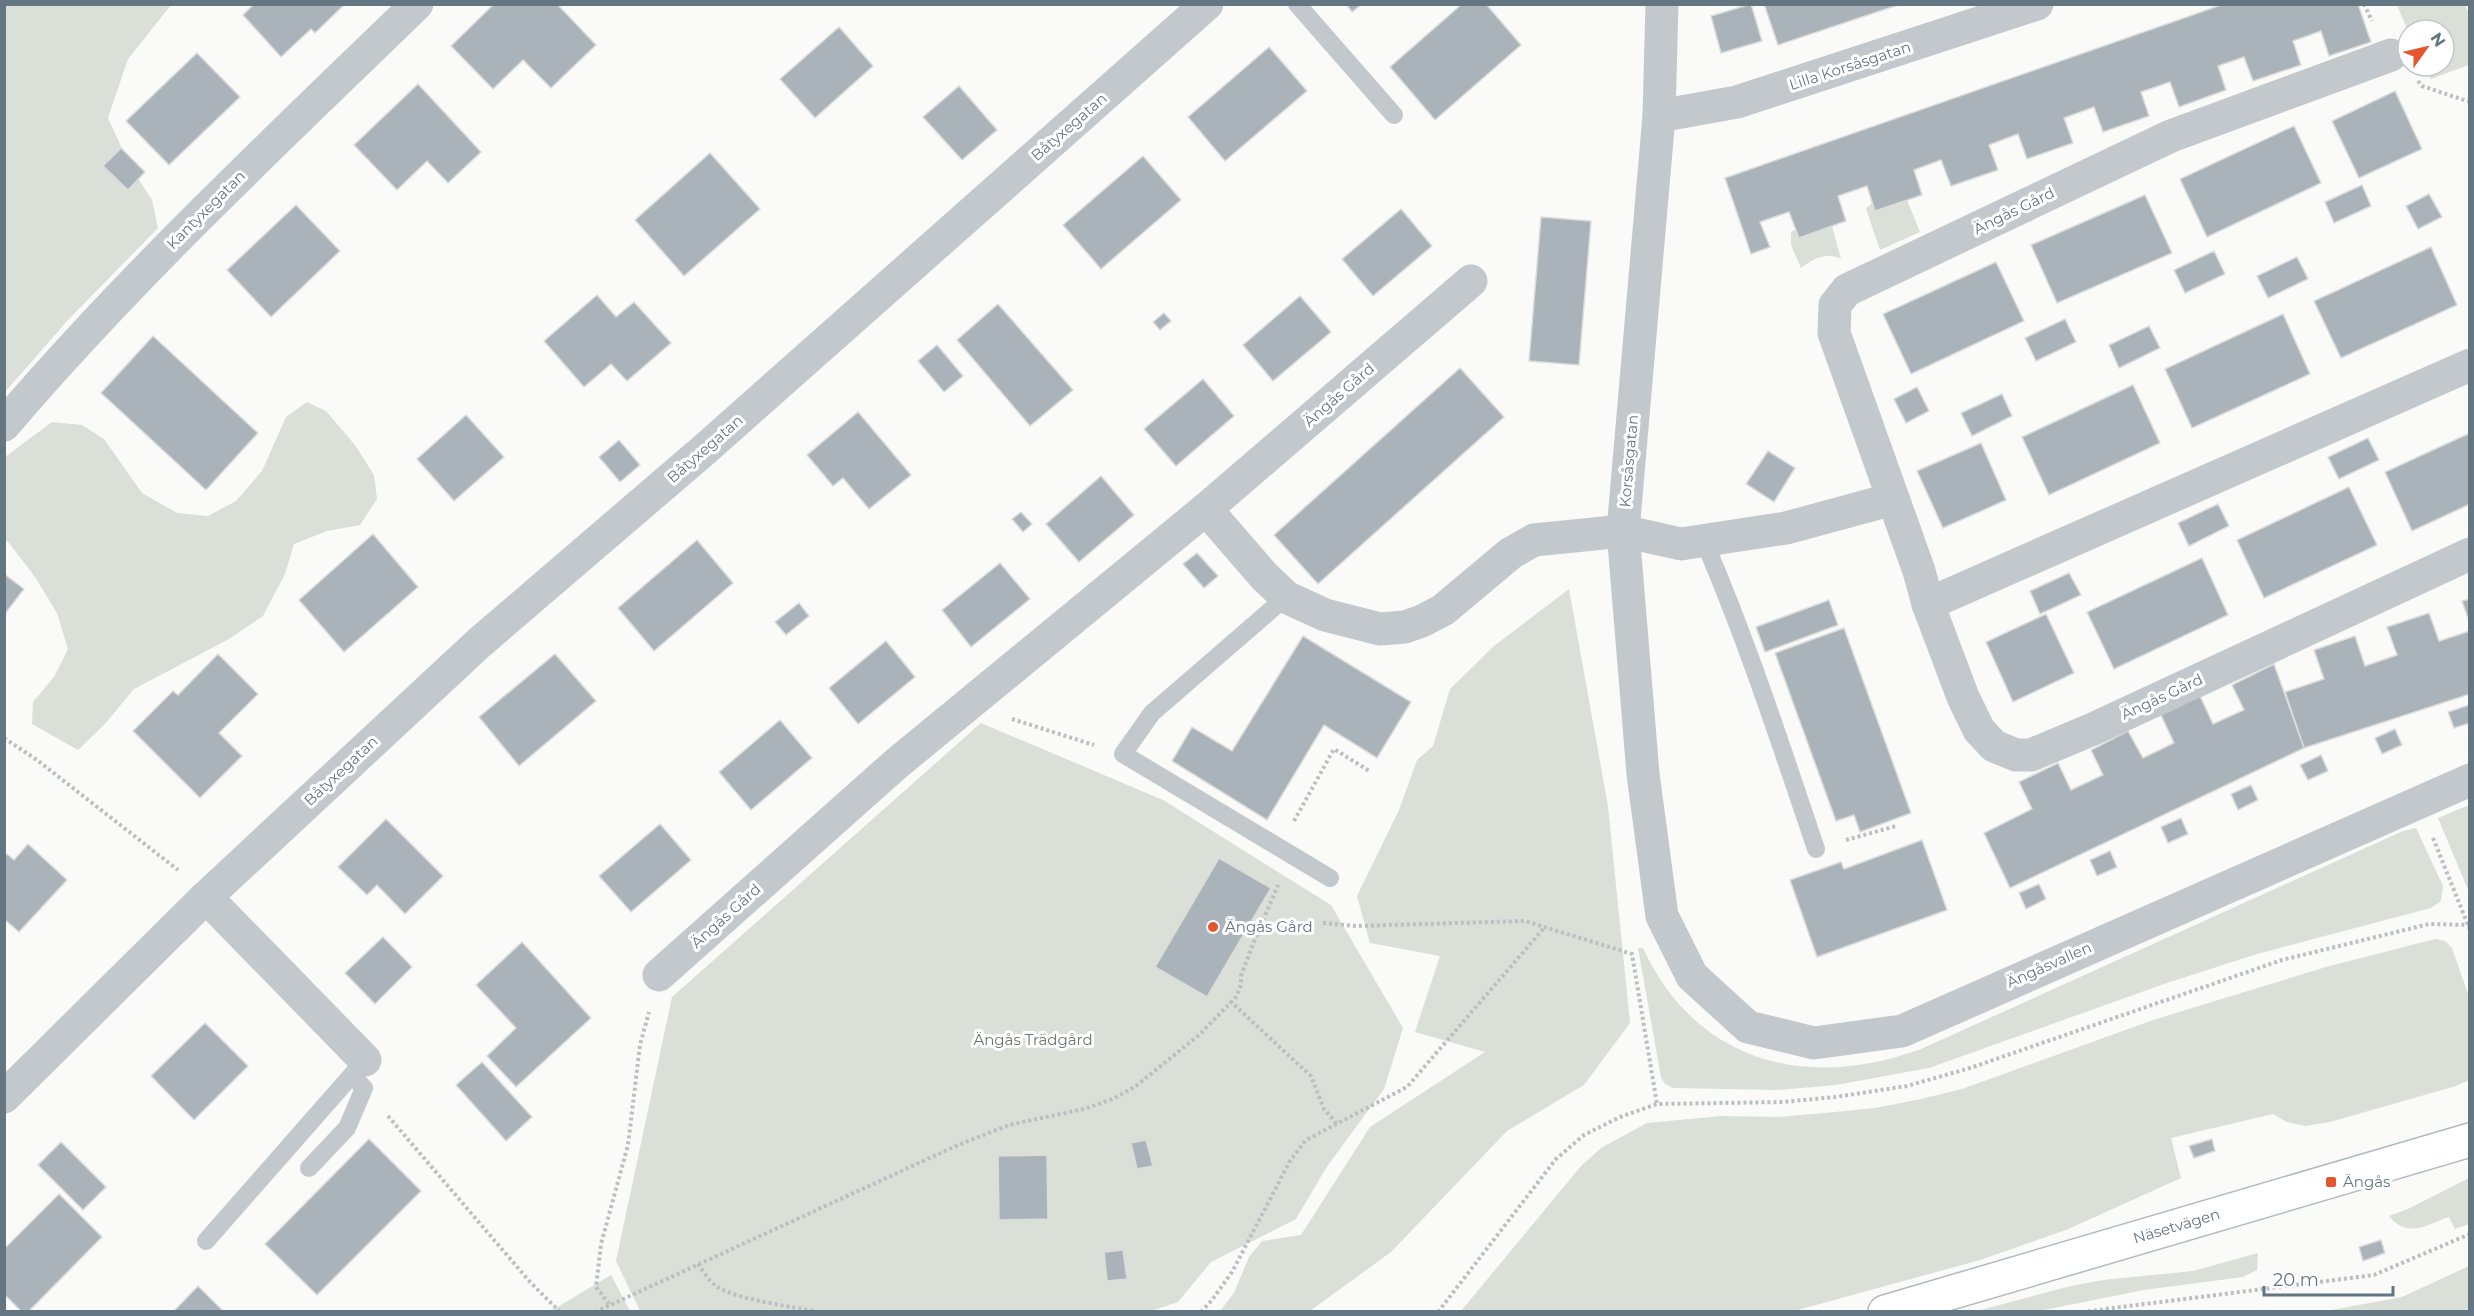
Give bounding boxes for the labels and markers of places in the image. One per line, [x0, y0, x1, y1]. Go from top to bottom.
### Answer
place label: Ängås Gård [1225, 917, 1313, 936]
marker: Ängås Gård [1206, 920, 1220, 934]
place label: Ängås [2343, 1172, 2390, 1191]
marker: Ängås [2324, 1175, 2338, 1189]

